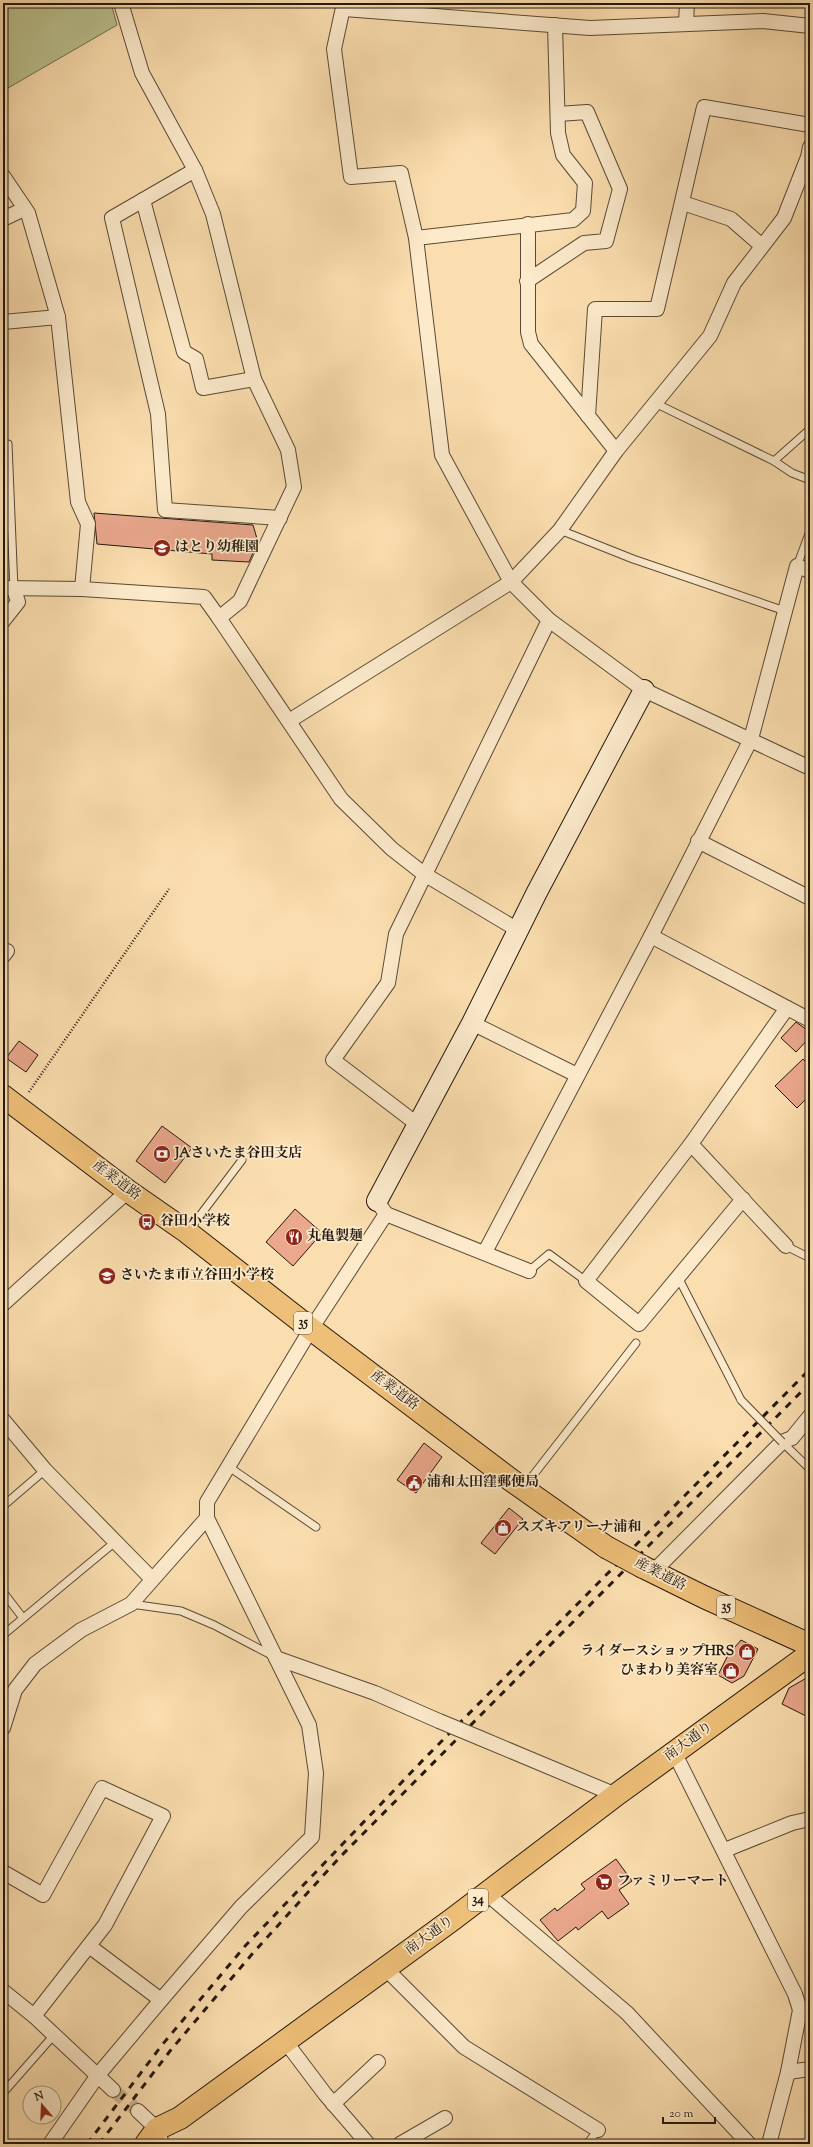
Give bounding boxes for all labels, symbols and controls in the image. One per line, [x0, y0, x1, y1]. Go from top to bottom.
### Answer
school or university icon: はとり幼稚園 [152, 538, 172, 558]
place label: はとり幼稚園 [175, 538, 259, 558]
bank icon: JAさいたま谷田支店 [152, 1144, 172, 1164]
place label: JAさいたま谷田支店 [174, 1144, 302, 1164]
street label: 産業道路 [88, 1156, 144, 1206]
bus stop icon: 谷田小学校 [137, 1212, 157, 1232]
place label: 谷田小学校 [160, 1212, 230, 1232]
restaurant icon: 丸亀製麺 [284, 1227, 304, 1247]
place label: 丸亀製麺 [307, 1227, 363, 1247]
school or university icon: さいたま市立谷田小学校 [97, 1266, 117, 1286]
place label: さいたま市立谷田小学校 [120, 1266, 274, 1286]
road number: 35 [294, 1312, 312, 1334]
street label: 産業道路 [366, 1366, 422, 1416]
public building icon: 浦和太田窪郵便局 [404, 1473, 424, 1493]
place label: 浦和太田窪郵便局 [427, 1473, 539, 1493]
shop icon: スズキアリーナ浦和 [493, 1518, 513, 1538]
place label: スズキアリーナ浦和 [516, 1518, 641, 1538]
street label: 産業道路 [631, 1553, 689, 1597]
road number: 35 [717, 1596, 735, 1618]
place label: ライダースショップHRS [580, 1642, 734, 1662]
shop icon: ライダースショップHRS [737, 1642, 757, 1662]
place label: ひまわり美容室 [620, 1661, 718, 1681]
shop icon: ひまわり美容室 [721, 1661, 741, 1681]
street label: 南大通り [660, 1717, 718, 1767]
supermarket icon: ファミリーマート [594, 1872, 614, 1892]
place label: ファミリーマート [617, 1872, 729, 1892]
road number: 34 [468, 1889, 488, 1911]
street label: 南大通り [401, 1911, 459, 1961]
north arrow [22, 2085, 62, 2125]
text: N [31, 2087, 46, 2106]
scale bar [663, 2099, 715, 2125]
text: 20 m [669, 2105, 694, 2123]

